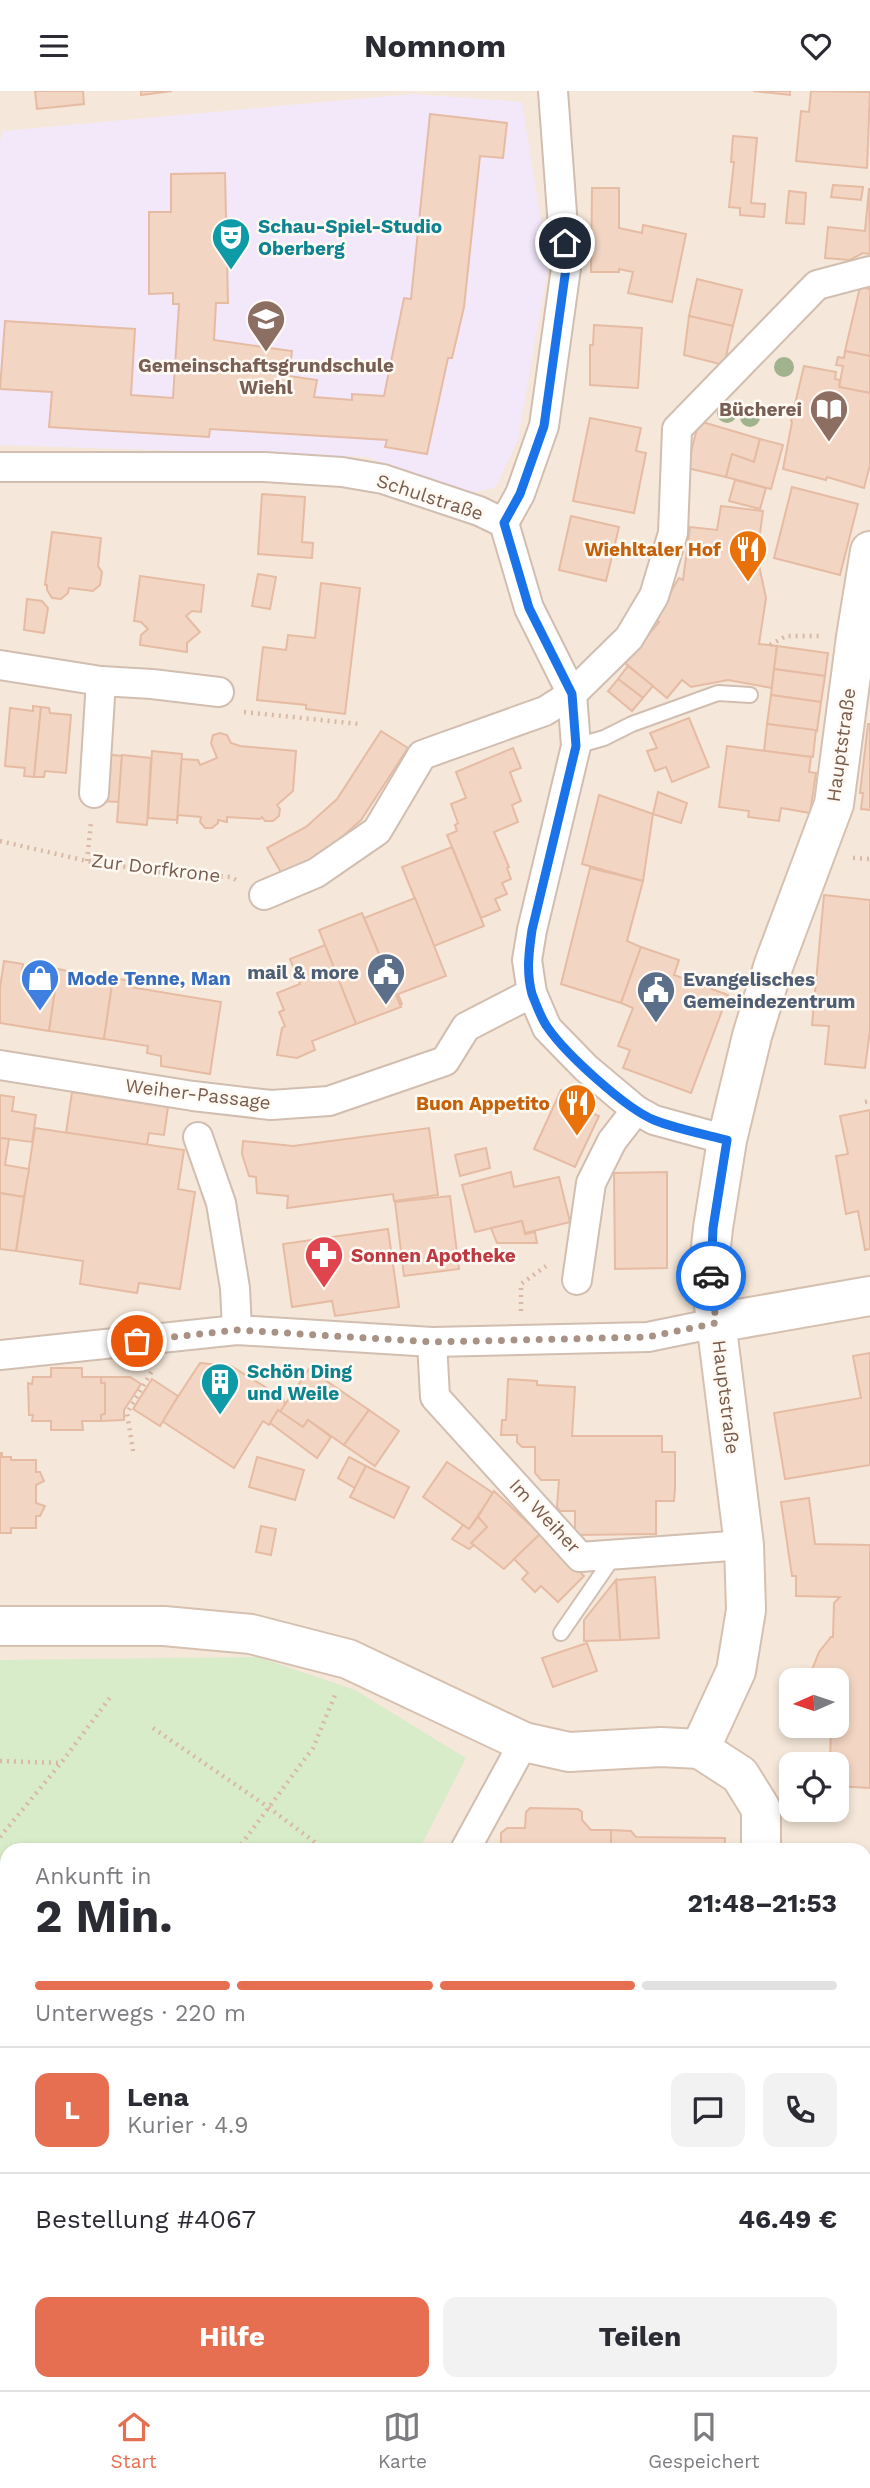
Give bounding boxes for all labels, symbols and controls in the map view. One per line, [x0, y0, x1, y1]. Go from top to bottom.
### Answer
icon: menu [35, 27, 73, 65]
text: Nomnom [364, 27, 506, 65]
icon: heart [797, 27, 835, 65]
pin [535, 213, 595, 273]
place label: Schau-Spiel-Studio Oberberg [258, 215, 442, 260]
theatre icon: Schau-Spiel-Studio Oberberg [210, 216, 252, 271]
icon: home [546, 224, 584, 262]
school or university icon: Gemeinschaftsgrundschule Wiehl [245, 298, 287, 353]
place label: Gemeinschaftsgrundschule Wiehl [138, 354, 394, 399]
library icon: Bücherei [808, 388, 850, 443]
place label: Bücherei [719, 398, 802, 421]
street label: Schulstraße [374, 469, 486, 525]
restaurant icon: Wiehltaler Hof [727, 528, 769, 583]
place label: Wiehltaler Hof [585, 538, 721, 561]
street label: Hauptstraße [822, 686, 860, 804]
street label: Zur Dorfkrone [90, 849, 222, 887]
public building icon: mail & more [365, 951, 407, 1006]
shop icon: Mode Tenne, Man [19, 957, 61, 1012]
place label: mail & more [247, 961, 359, 984]
place label: Mode Tenne, Man [67, 967, 231, 990]
place label: Evangelisches Gemeindezentrum [683, 968, 855, 1013]
public building icon: Evangelisches Gemeindezentrum [635, 969, 677, 1024]
street label: Weiher-Passage [124, 1074, 272, 1114]
restaurant icon: Buon Appetito [556, 1082, 598, 1137]
place label: Buon Appetito [416, 1092, 550, 1115]
pharmacy icon: Sonnen Apotheke [303, 1234, 345, 1289]
courier [676, 1241, 746, 1311]
place label: Sonnen Apotheke [351, 1244, 516, 1267]
icon: car [692, 1257, 730, 1295]
pin [107, 1311, 167, 1371]
icon: bag [118, 1322, 156, 1360]
street label: Hauptstraße [708, 1339, 744, 1455]
place label: Schön Ding und Weile [247, 1360, 352, 1405]
building icon: Schön Ding und Weile [199, 1361, 241, 1416]
street label: Im Weiher [505, 1474, 586, 1558]
north arrow [779, 1668, 849, 1738]
map controls [779, 1668, 849, 1822]
button: locate [779, 1752, 849, 1822]
text: Ankunft in [35, 1863, 151, 1890]
text: 21:48–21:53 [687, 1888, 837, 1918]
text: 2 Min. [35, 1889, 173, 1943]
text: Unterwegs · 220 m [35, 2000, 246, 2027]
button: chat [671, 2073, 745, 2147]
button: phone [763, 2073, 837, 2147]
text: Lena [127, 2082, 189, 2112]
text: L [64, 2095, 80, 2125]
text: Kurier · 4.9 [127, 2112, 248, 2139]
text: Bestellung #4067 [35, 2204, 256, 2234]
text: 46.49 € [738, 2204, 837, 2234]
button: Hilfe [35, 2297, 429, 2377]
button: Teilen [443, 2297, 837, 2377]
tab: Start [111, 2408, 157, 2473]
tab: Karte [378, 2408, 427, 2473]
tab: Gespeichert [648, 2408, 759, 2473]

